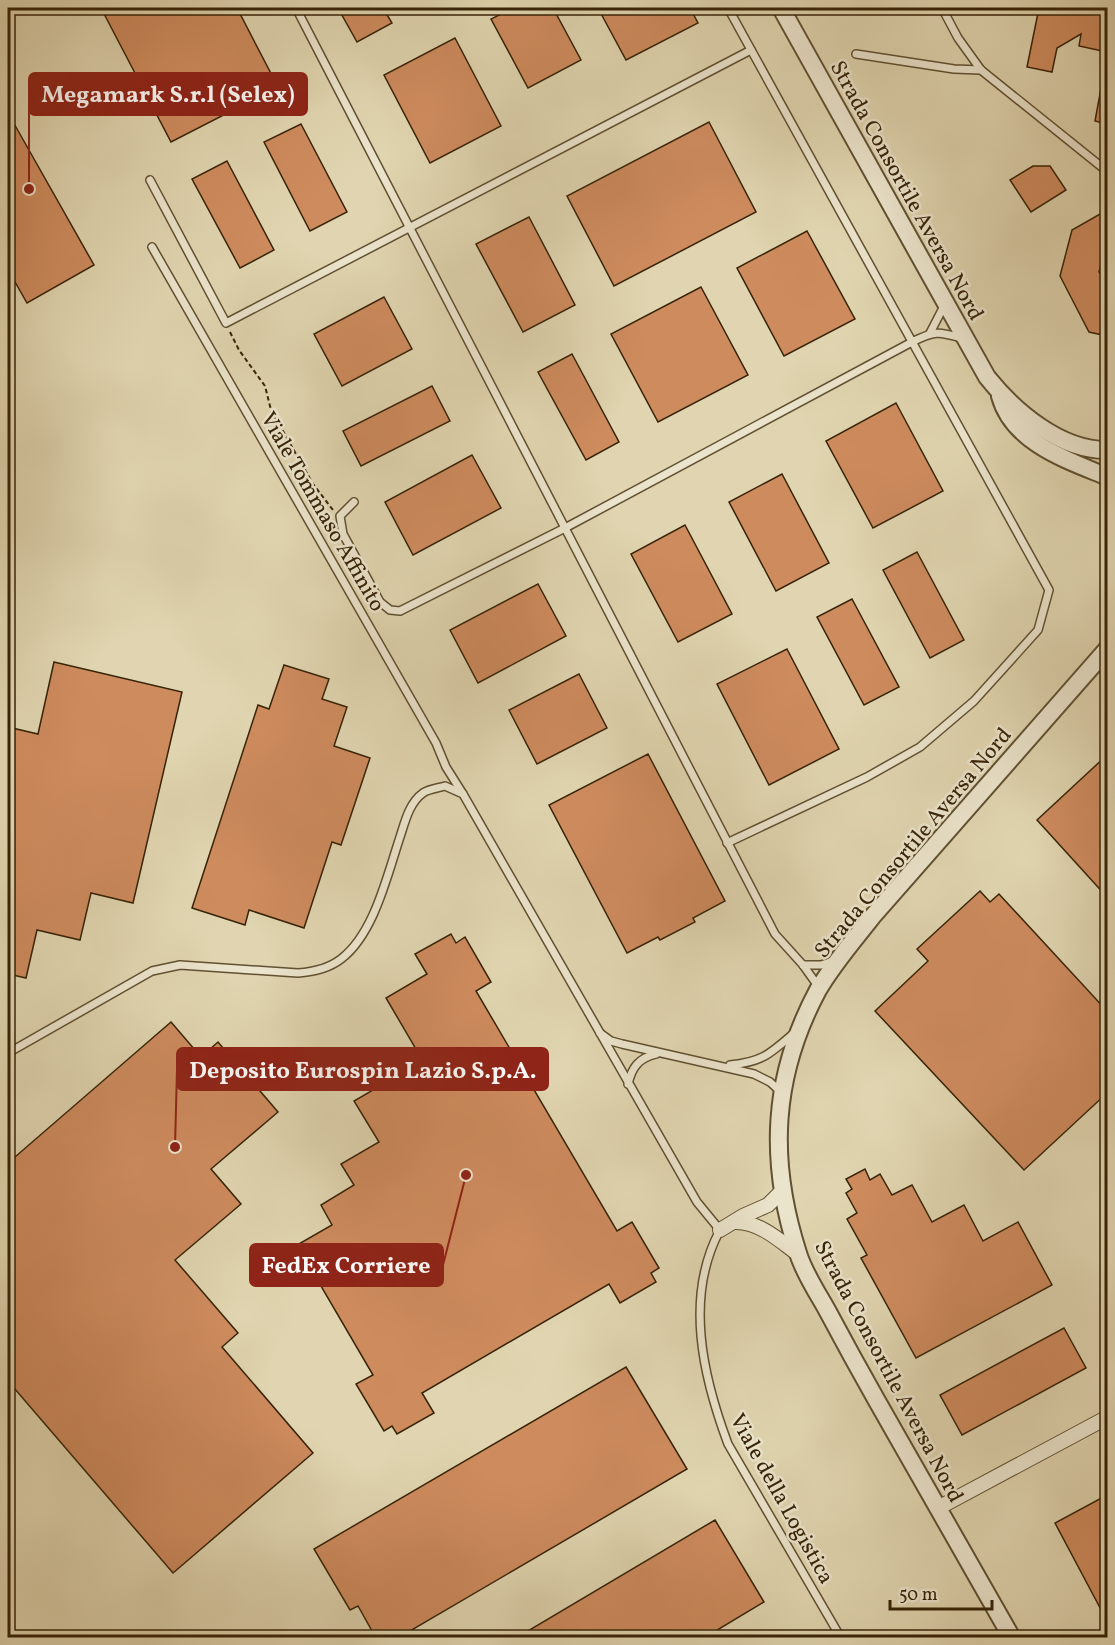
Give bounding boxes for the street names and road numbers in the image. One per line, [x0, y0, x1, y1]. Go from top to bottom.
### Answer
street label: Strada Consortile Aversa Nord [821, 56, 990, 327]
street label: Viale Tommaso Affinito [252, 407, 392, 618]
street label: Strada Consortile Aversa Nord [808, 722, 1020, 966]
street label: Strada Consortile Aversa Nord [805, 1236, 970, 1509]
street label: Viale della Logistica [721, 1408, 841, 1590]

